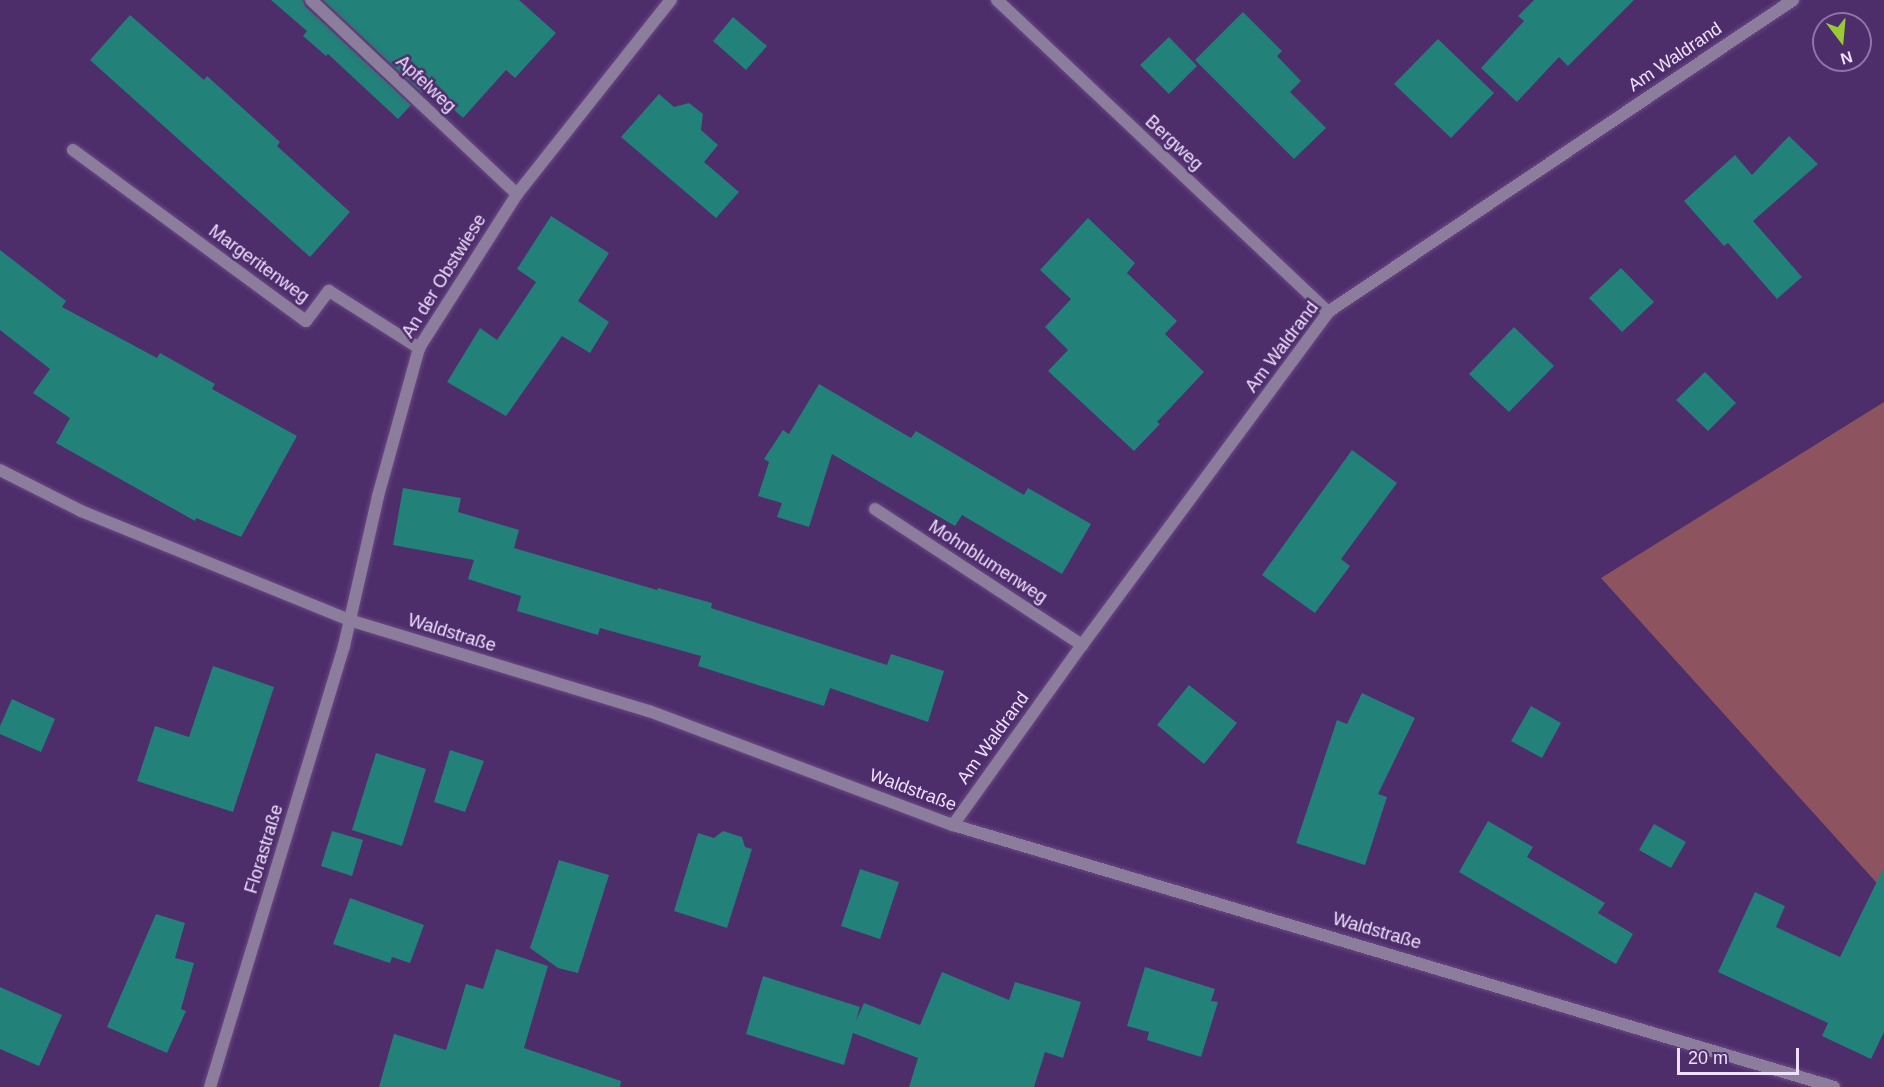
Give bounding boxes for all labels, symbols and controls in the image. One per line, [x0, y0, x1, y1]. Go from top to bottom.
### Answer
north arrow [1812, 12, 1872, 72]
street label: Am Waldrand [1624, 18, 1726, 96]
text: N [1839, 48, 1854, 68]
street label: Apfelweg [392, 51, 460, 117]
street label: Bergweg [1141, 111, 1207, 175]
street label: An der Obstwiese [397, 210, 491, 342]
street label: Margeritenweg [204, 220, 314, 308]
street label: Am Waldrand [1241, 297, 1323, 397]
street label: Mohnblumenweg [925, 516, 1051, 608]
street label: Waldstraße [405, 609, 499, 657]
street label: Am Waldrand [952, 688, 1034, 788]
street label: Waldstraße [866, 764, 960, 816]
street label: Florastraße [240, 802, 288, 896]
street label: Waldstraße [1330, 908, 1424, 954]
scale bar [1680, 1036, 1802, 1074]
text: 20 m [1688, 1048, 1728, 1068]

